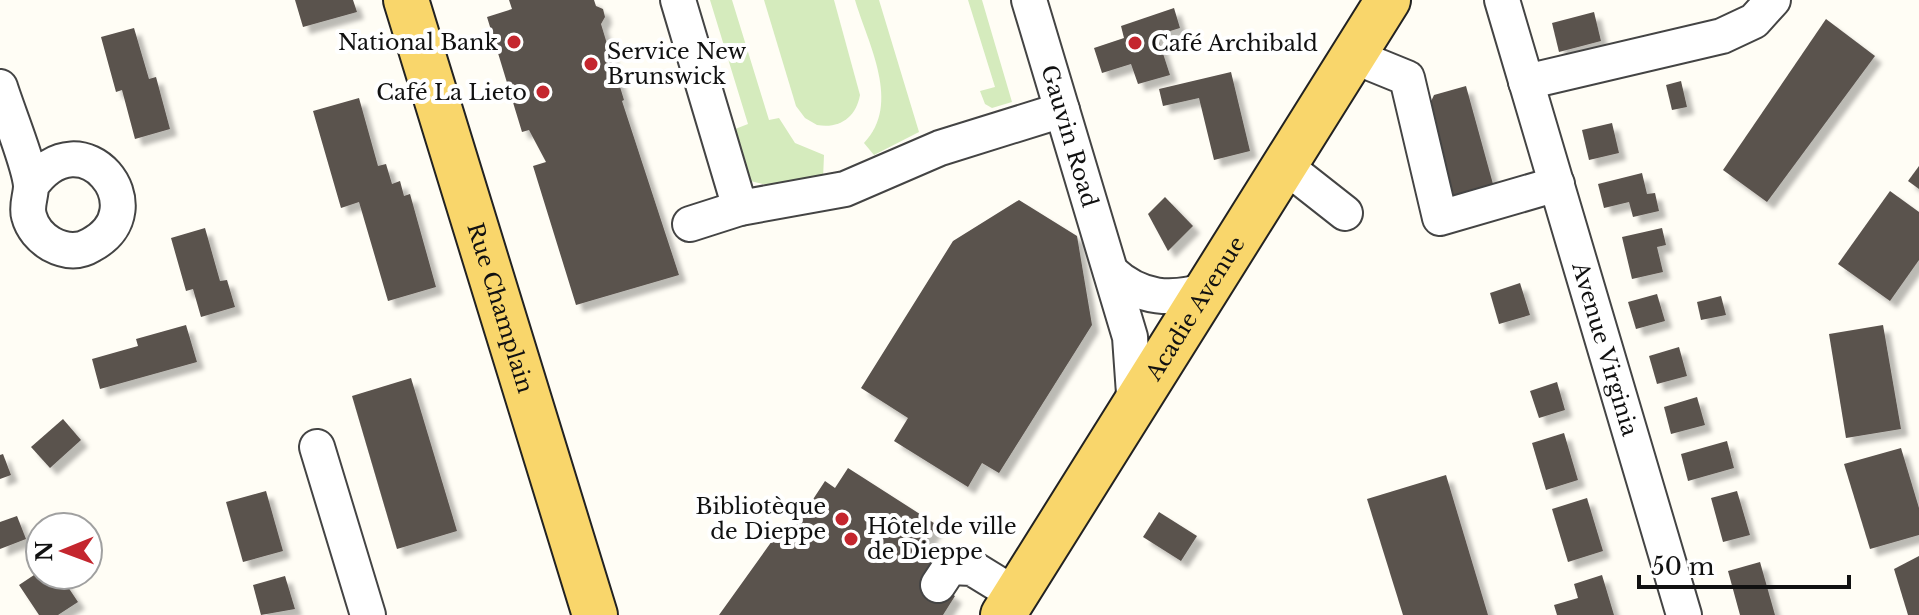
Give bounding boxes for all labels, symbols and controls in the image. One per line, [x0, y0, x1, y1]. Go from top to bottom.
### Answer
place label: National Bank [338, 29, 498, 56]
place label: Café Archibald [1151, 30, 1318, 57]
marker: National Bank [505, 33, 523, 51]
marker: Café Archibald [1126, 34, 1144, 52]
place label: Service New Brunswick [607, 38, 746, 90]
marker: Service New Brunswick [582, 55, 600, 73]
street label: Gauvin Road [1036, 62, 1104, 210]
place label: Café La Lieto [376, 79, 527, 106]
marker: Café La Lieto [534, 83, 552, 101]
street label: Rue Champlain [462, 219, 539, 396]
street label: Acadie Avenue [1139, 231, 1250, 386]
street label: Avenue Virginia [1567, 258, 1644, 440]
place label: Bibliotèque de Dieppe [696, 493, 826, 545]
marker: Bibliotèque de Dieppe [833, 510, 851, 528]
north arrow [24, 511, 104, 591]
place label: Hôtel de ville de Dieppe [867, 513, 1017, 565]
marker: Hôtel de ville de Dieppe [842, 530, 860, 548]
scale bar [1639, 539, 1849, 589]
text: N [31, 540, 58, 562]
text: 50 m [1651, 552, 1715, 581]

